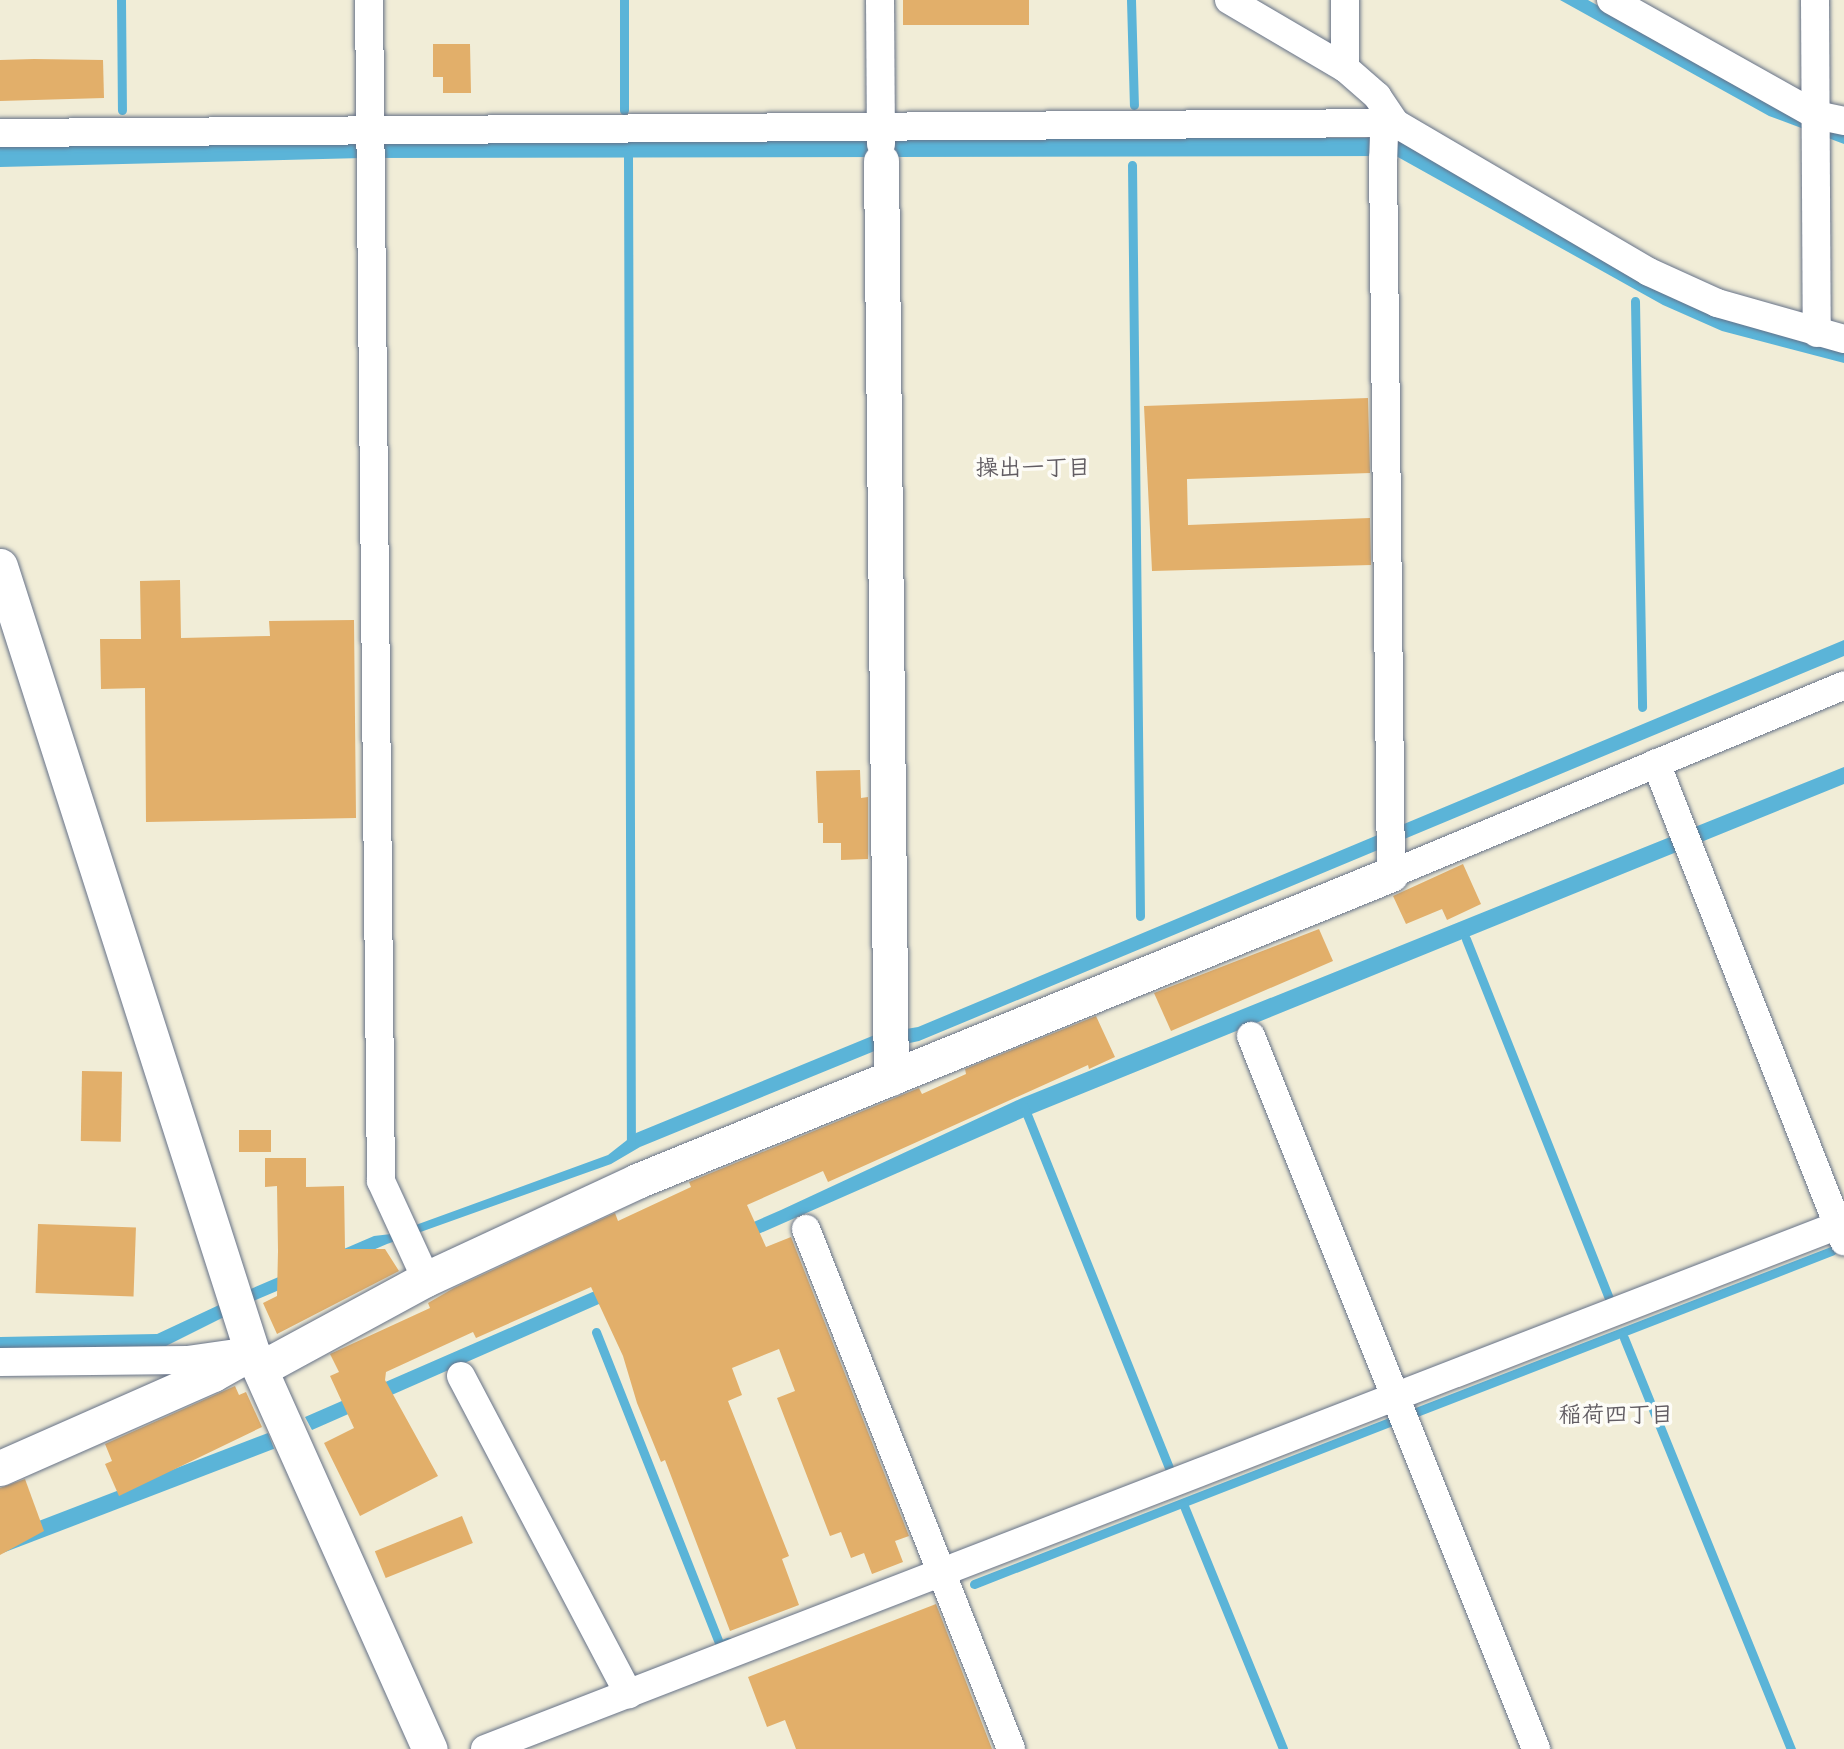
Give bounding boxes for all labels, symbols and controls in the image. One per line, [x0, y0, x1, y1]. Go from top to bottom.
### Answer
district label: 操出一丁目 [976, 454, 1090, 482]
district label: 稲荷四丁目 [1559, 1401, 1673, 1429]

